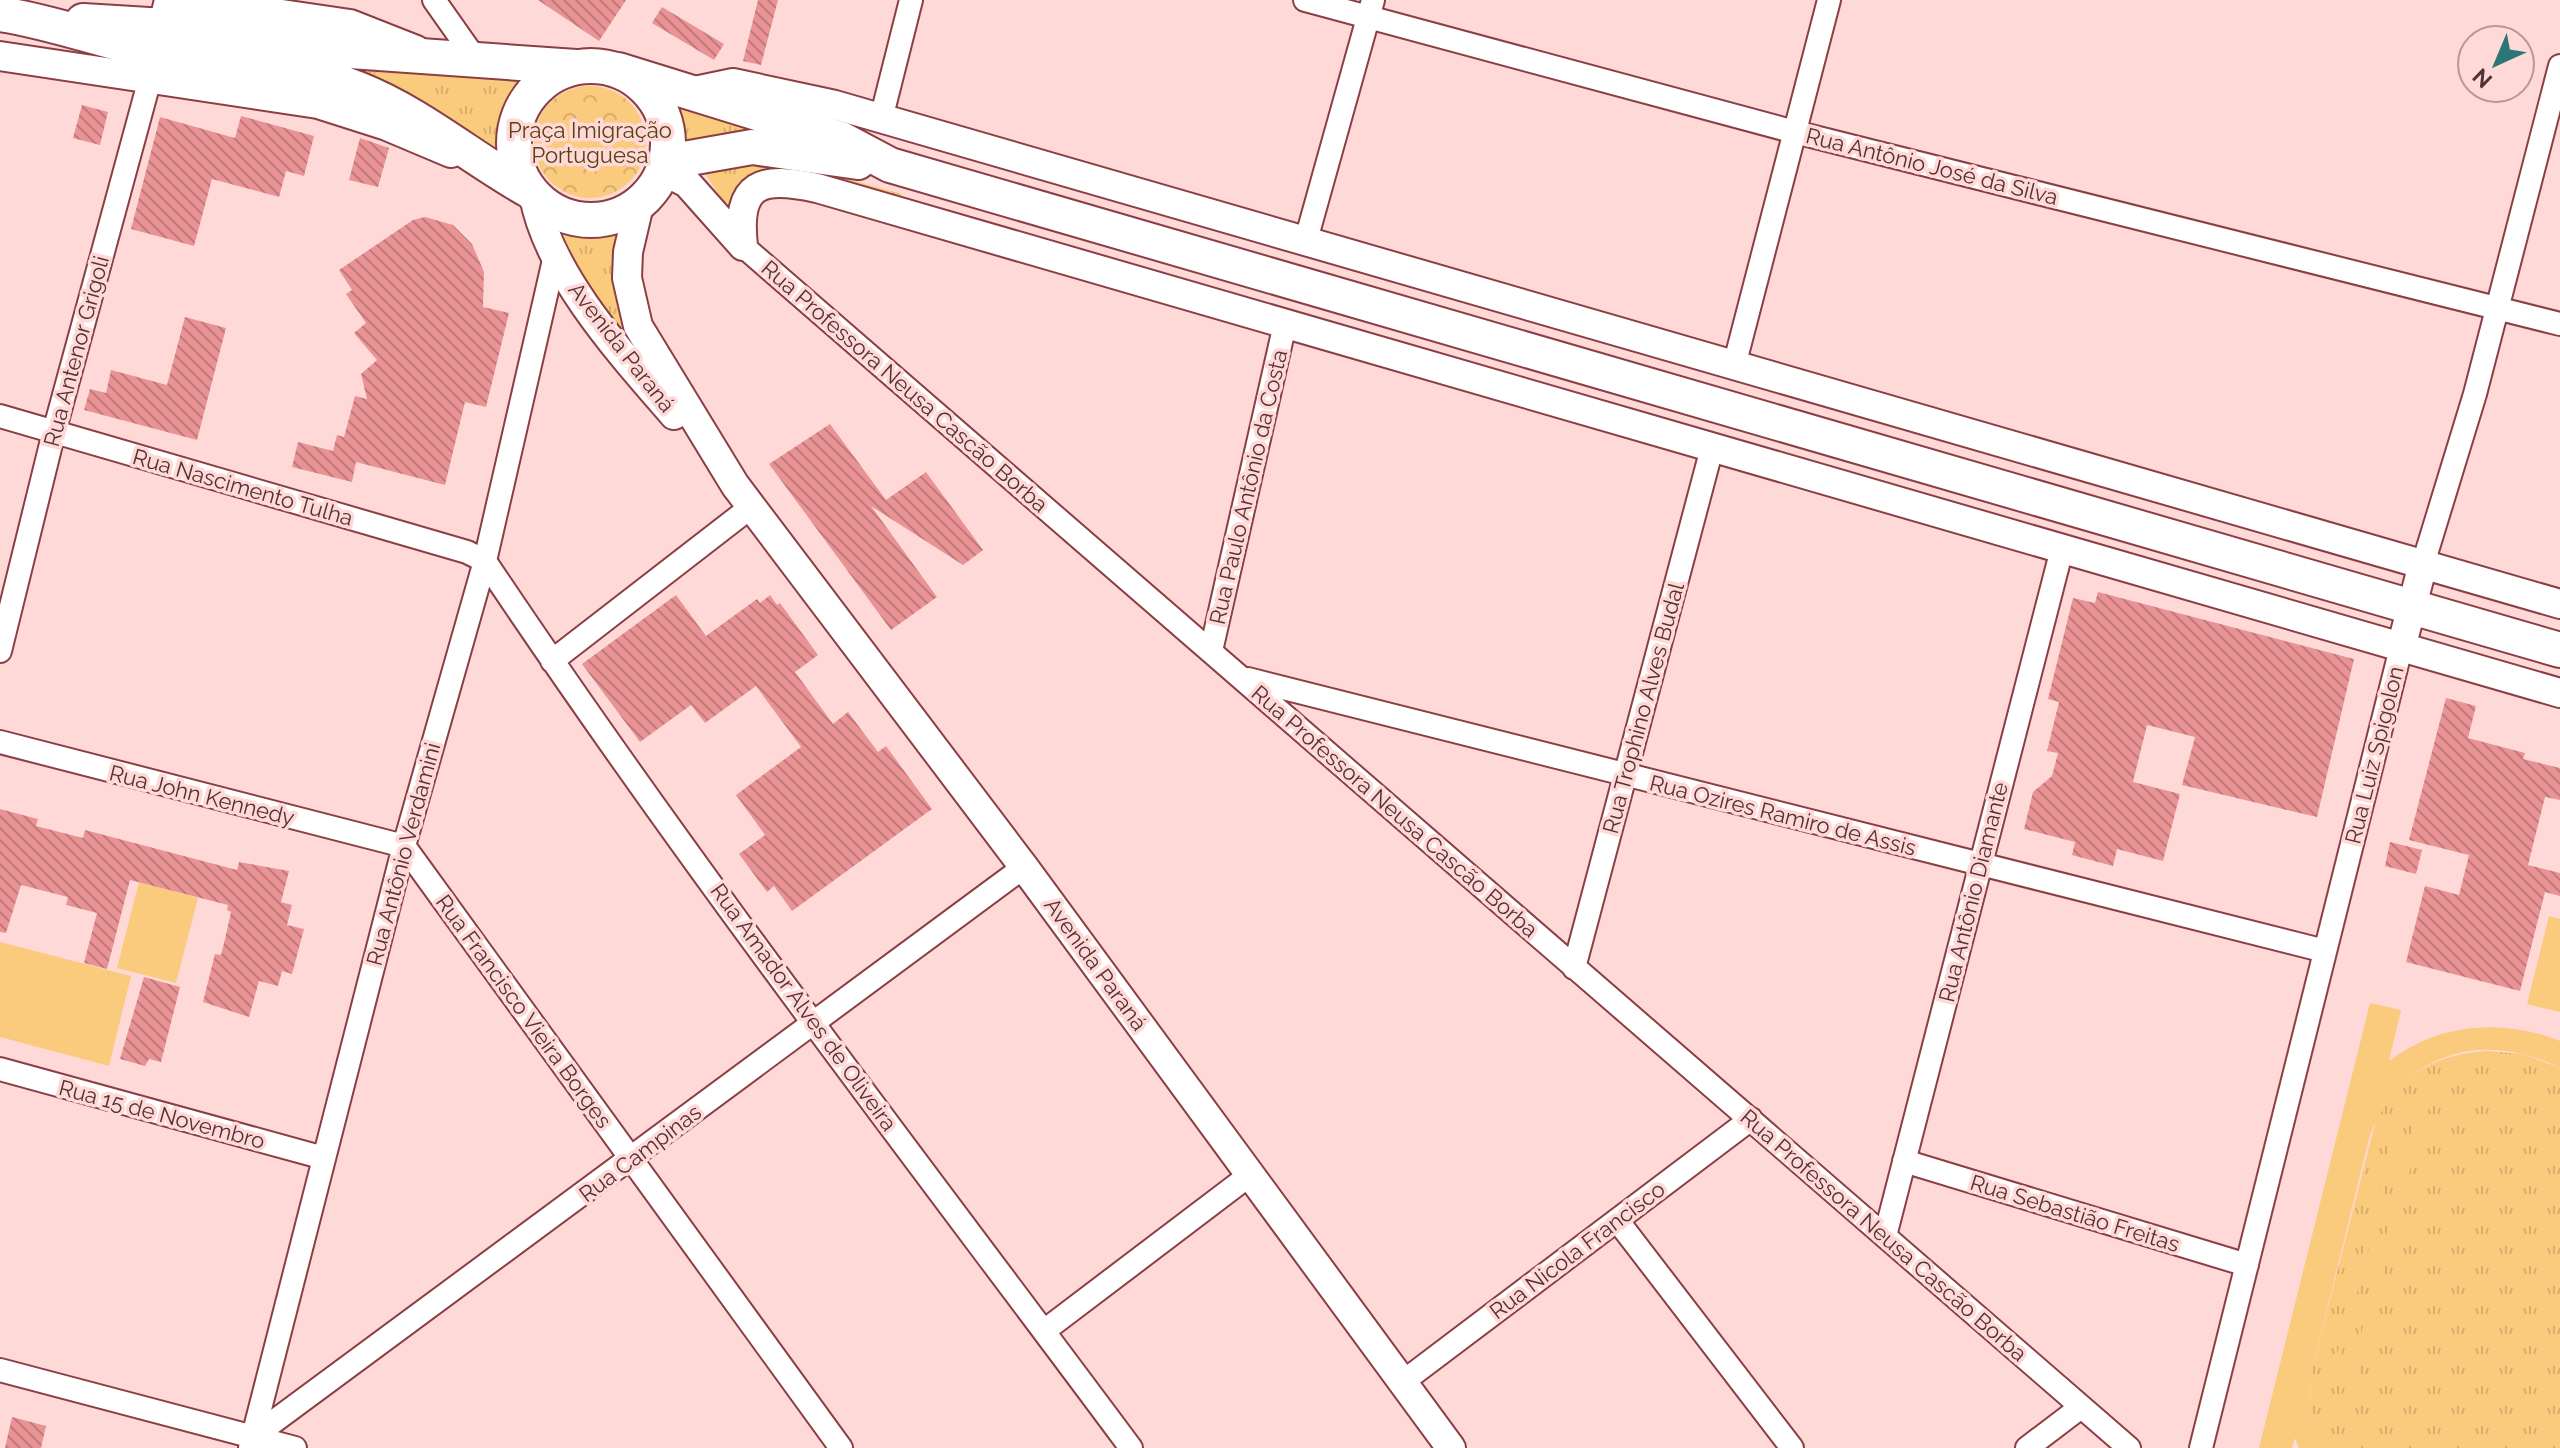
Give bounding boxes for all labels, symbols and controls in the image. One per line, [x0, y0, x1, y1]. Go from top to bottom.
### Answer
north arrow [2456, 24, 2536, 104]
text: N [2467, 63, 2497, 94]
park label: Praça Imigração Portuguesa [508, 117, 672, 168]
street label: Rua Antônio José da Silva [1803, 122, 2061, 210]
street label: Rua Antenor Grigoli [38, 253, 114, 449]
street label: Rua Professora Neusa Cascão Borba [757, 255, 1053, 517]
street label: Avenida Paraná [563, 277, 681, 417]
street label: Rua Paulo Antônio da Costa [1204, 347, 1292, 627]
street label: Rua Nascimento Tulha [130, 443, 356, 531]
street label: Rua Trophino Alves Budal [1597, 580, 1689, 836]
street label: Rua Luiz Spigolon [2339, 663, 2409, 847]
street label: Rua Professora Neusa Cascão Borba [1247, 680, 1543, 942]
street label: Rua Antônio Verdamini [361, 740, 445, 968]
street label: Rua John Kennedy [107, 759, 297, 831]
street label: Rua Ozires Ramiro de Assis [1647, 769, 1919, 861]
street label: Rua Antônio Diamante [1933, 779, 2013, 1005]
street label: Rua Amador Alves de Oliveira [706, 878, 902, 1136]
street label: Rua Francisco Vieira Borges [431, 889, 617, 1133]
street label: Avenida Paraná [1039, 893, 1153, 1035]
street label: Rua 15 de Novembro [56, 1074, 268, 1154]
street label: Rua Campinas [574, 1099, 706, 1207]
street label: Rua Professora Neusa Cascão Borba [1736, 1104, 2032, 1366]
street label: Rua Sebastião Freitas [1967, 1169, 2183, 1257]
street label: Rua Nicola Francisco [1484, 1176, 1670, 1324]

